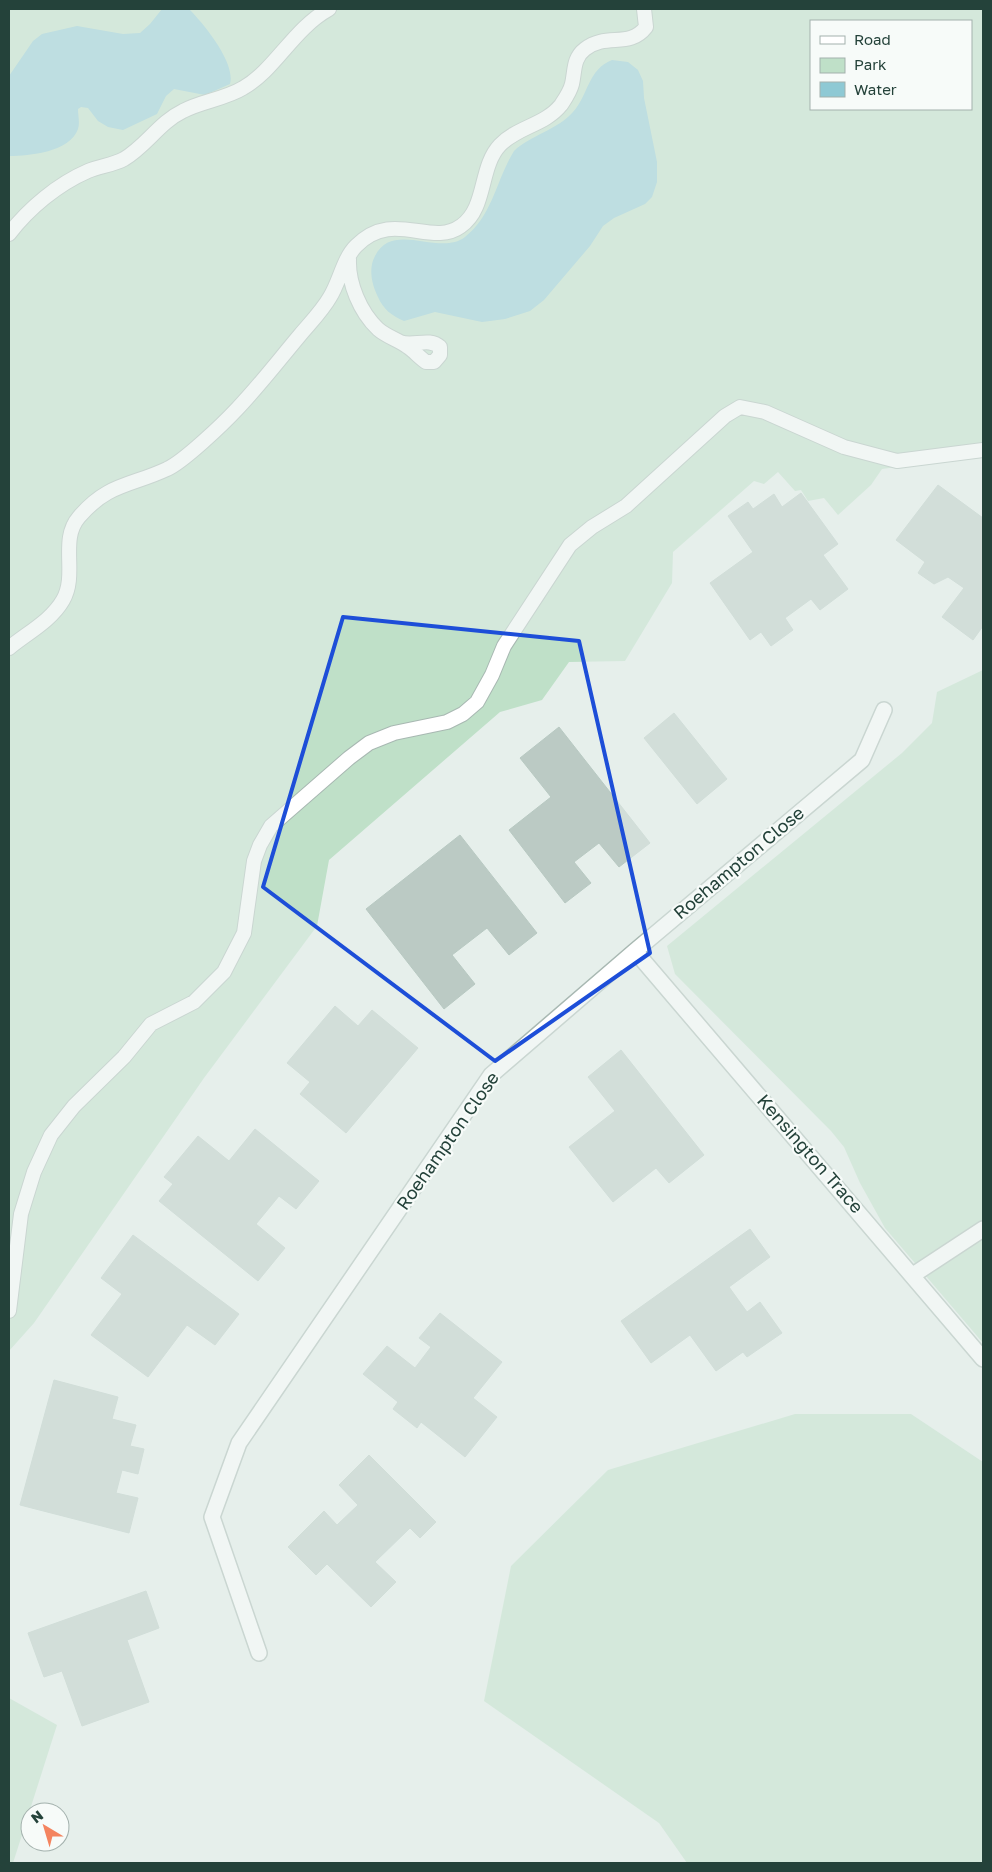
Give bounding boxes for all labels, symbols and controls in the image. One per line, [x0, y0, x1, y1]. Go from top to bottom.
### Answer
legend [810, 20, 972, 110]
text: Road [854, 30, 891, 48]
text: Park [854, 55, 887, 73]
text: Water [854, 80, 897, 98]
street label: Roehampton Close [669, 801, 808, 923]
street label: Roehampton Close [391, 1067, 503, 1214]
street label: Kensington Trace [753, 1089, 868, 1217]
north arrow [20, 1802, 70, 1852]
text: N [27, 1806, 46, 1826]

